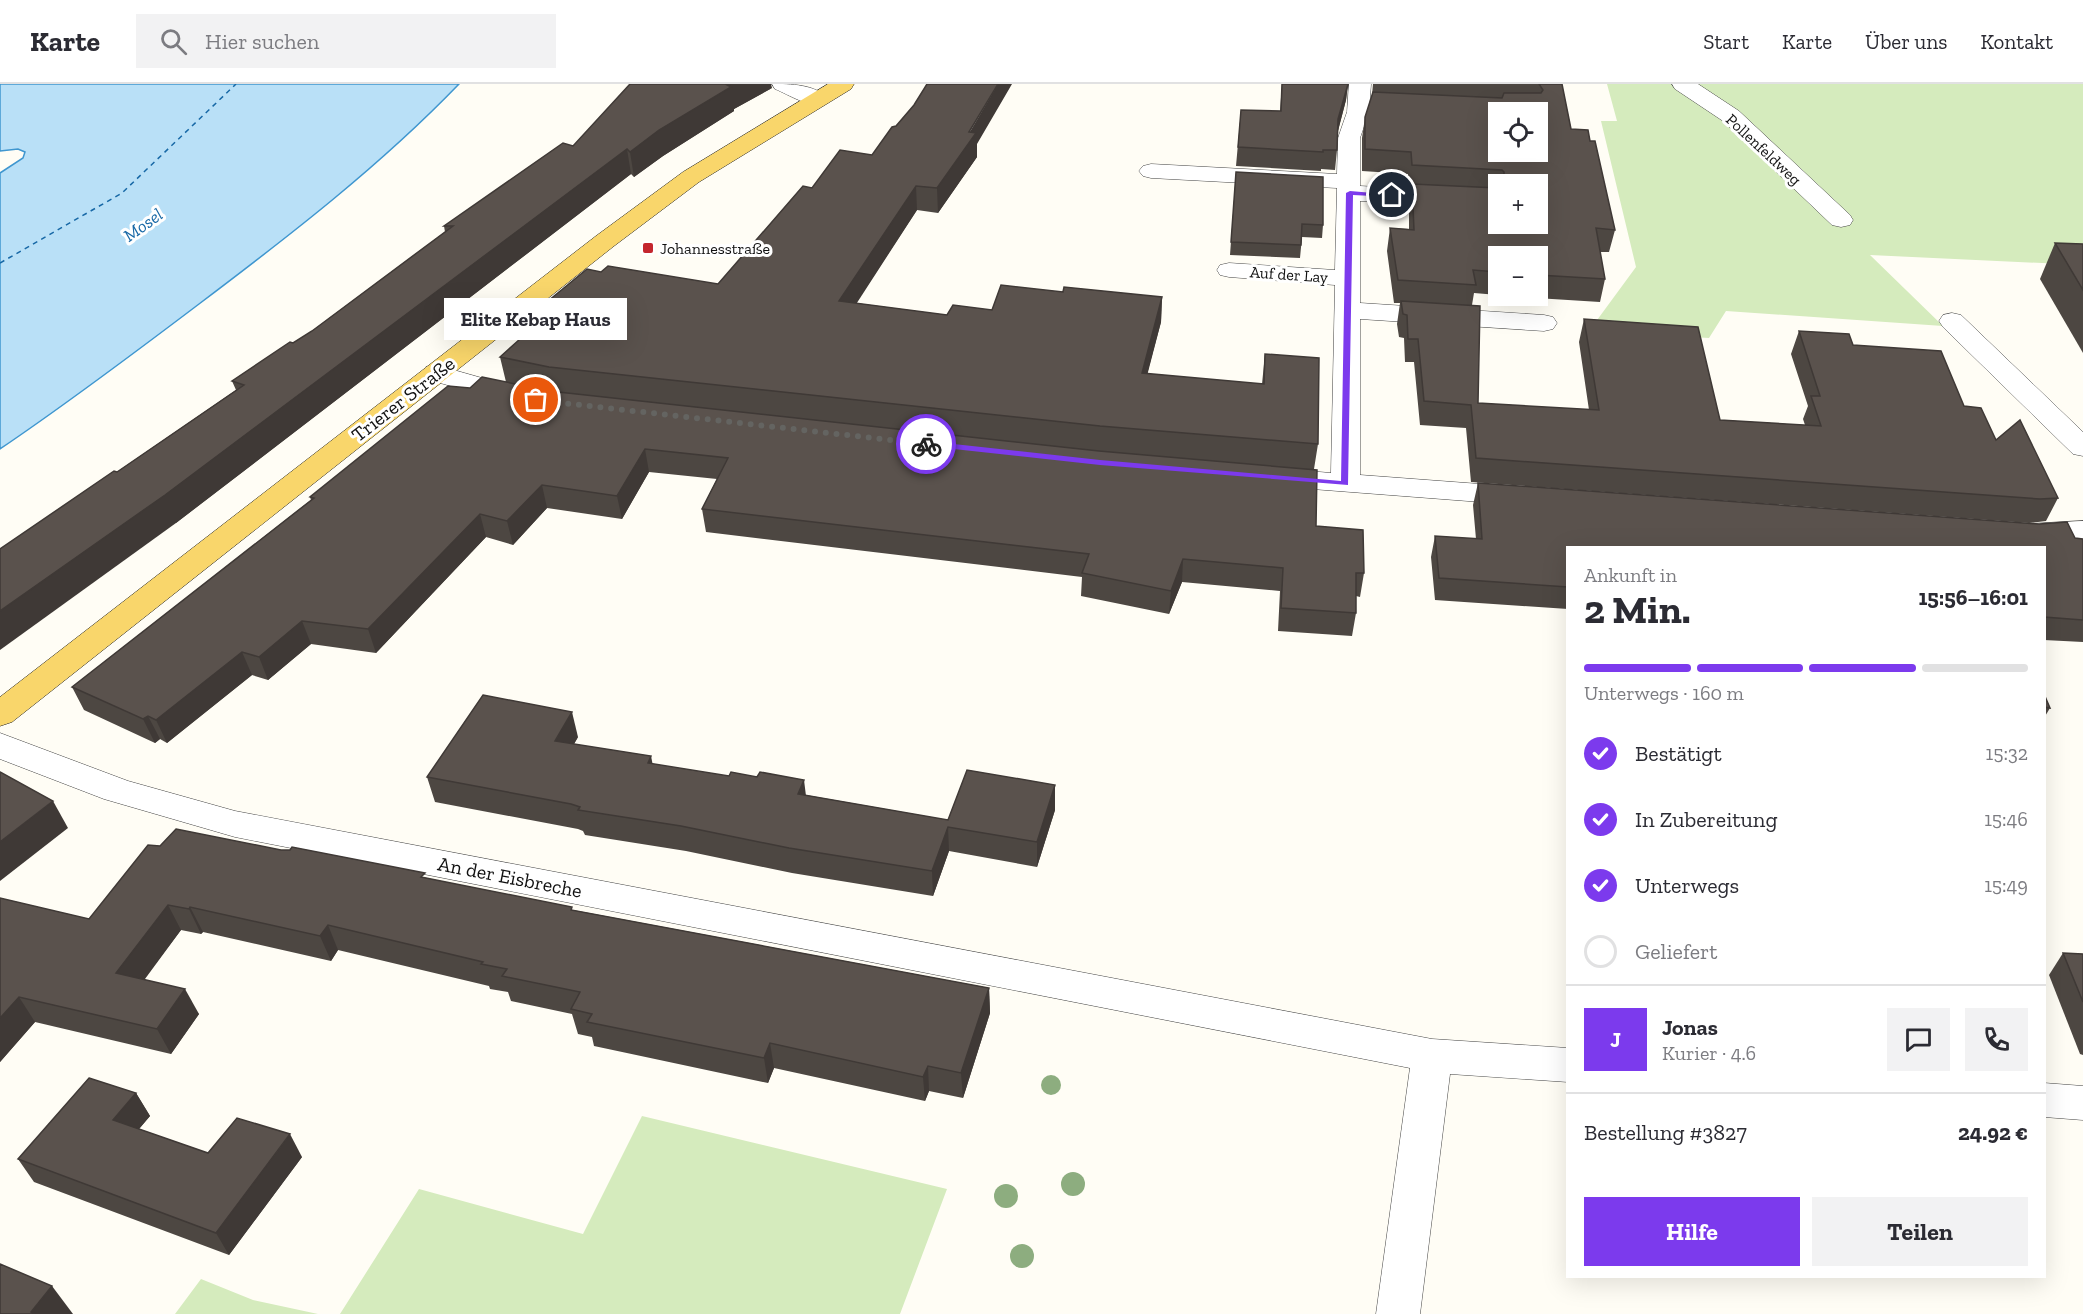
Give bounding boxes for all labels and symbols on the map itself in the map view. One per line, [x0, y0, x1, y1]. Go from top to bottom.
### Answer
street label: Pollenfeldweg [1722, 110, 1805, 189]
pin [1366, 169, 1417, 220]
water label: Mosel [119, 203, 167, 247]
place label: Johannesstraße [660, 239, 770, 258]
marker: Johannesstraße [641, 241, 655, 255]
street label: Auf der Lay [1249, 262, 1330, 287]
callout: Elite Kebap Haus [444, 298, 628, 340]
street label: Trierer Straße [347, 351, 459, 447]
pin [510, 374, 561, 425]
courier [896, 414, 956, 474]
street label: An der Eisbreche [436, 851, 584, 903]

